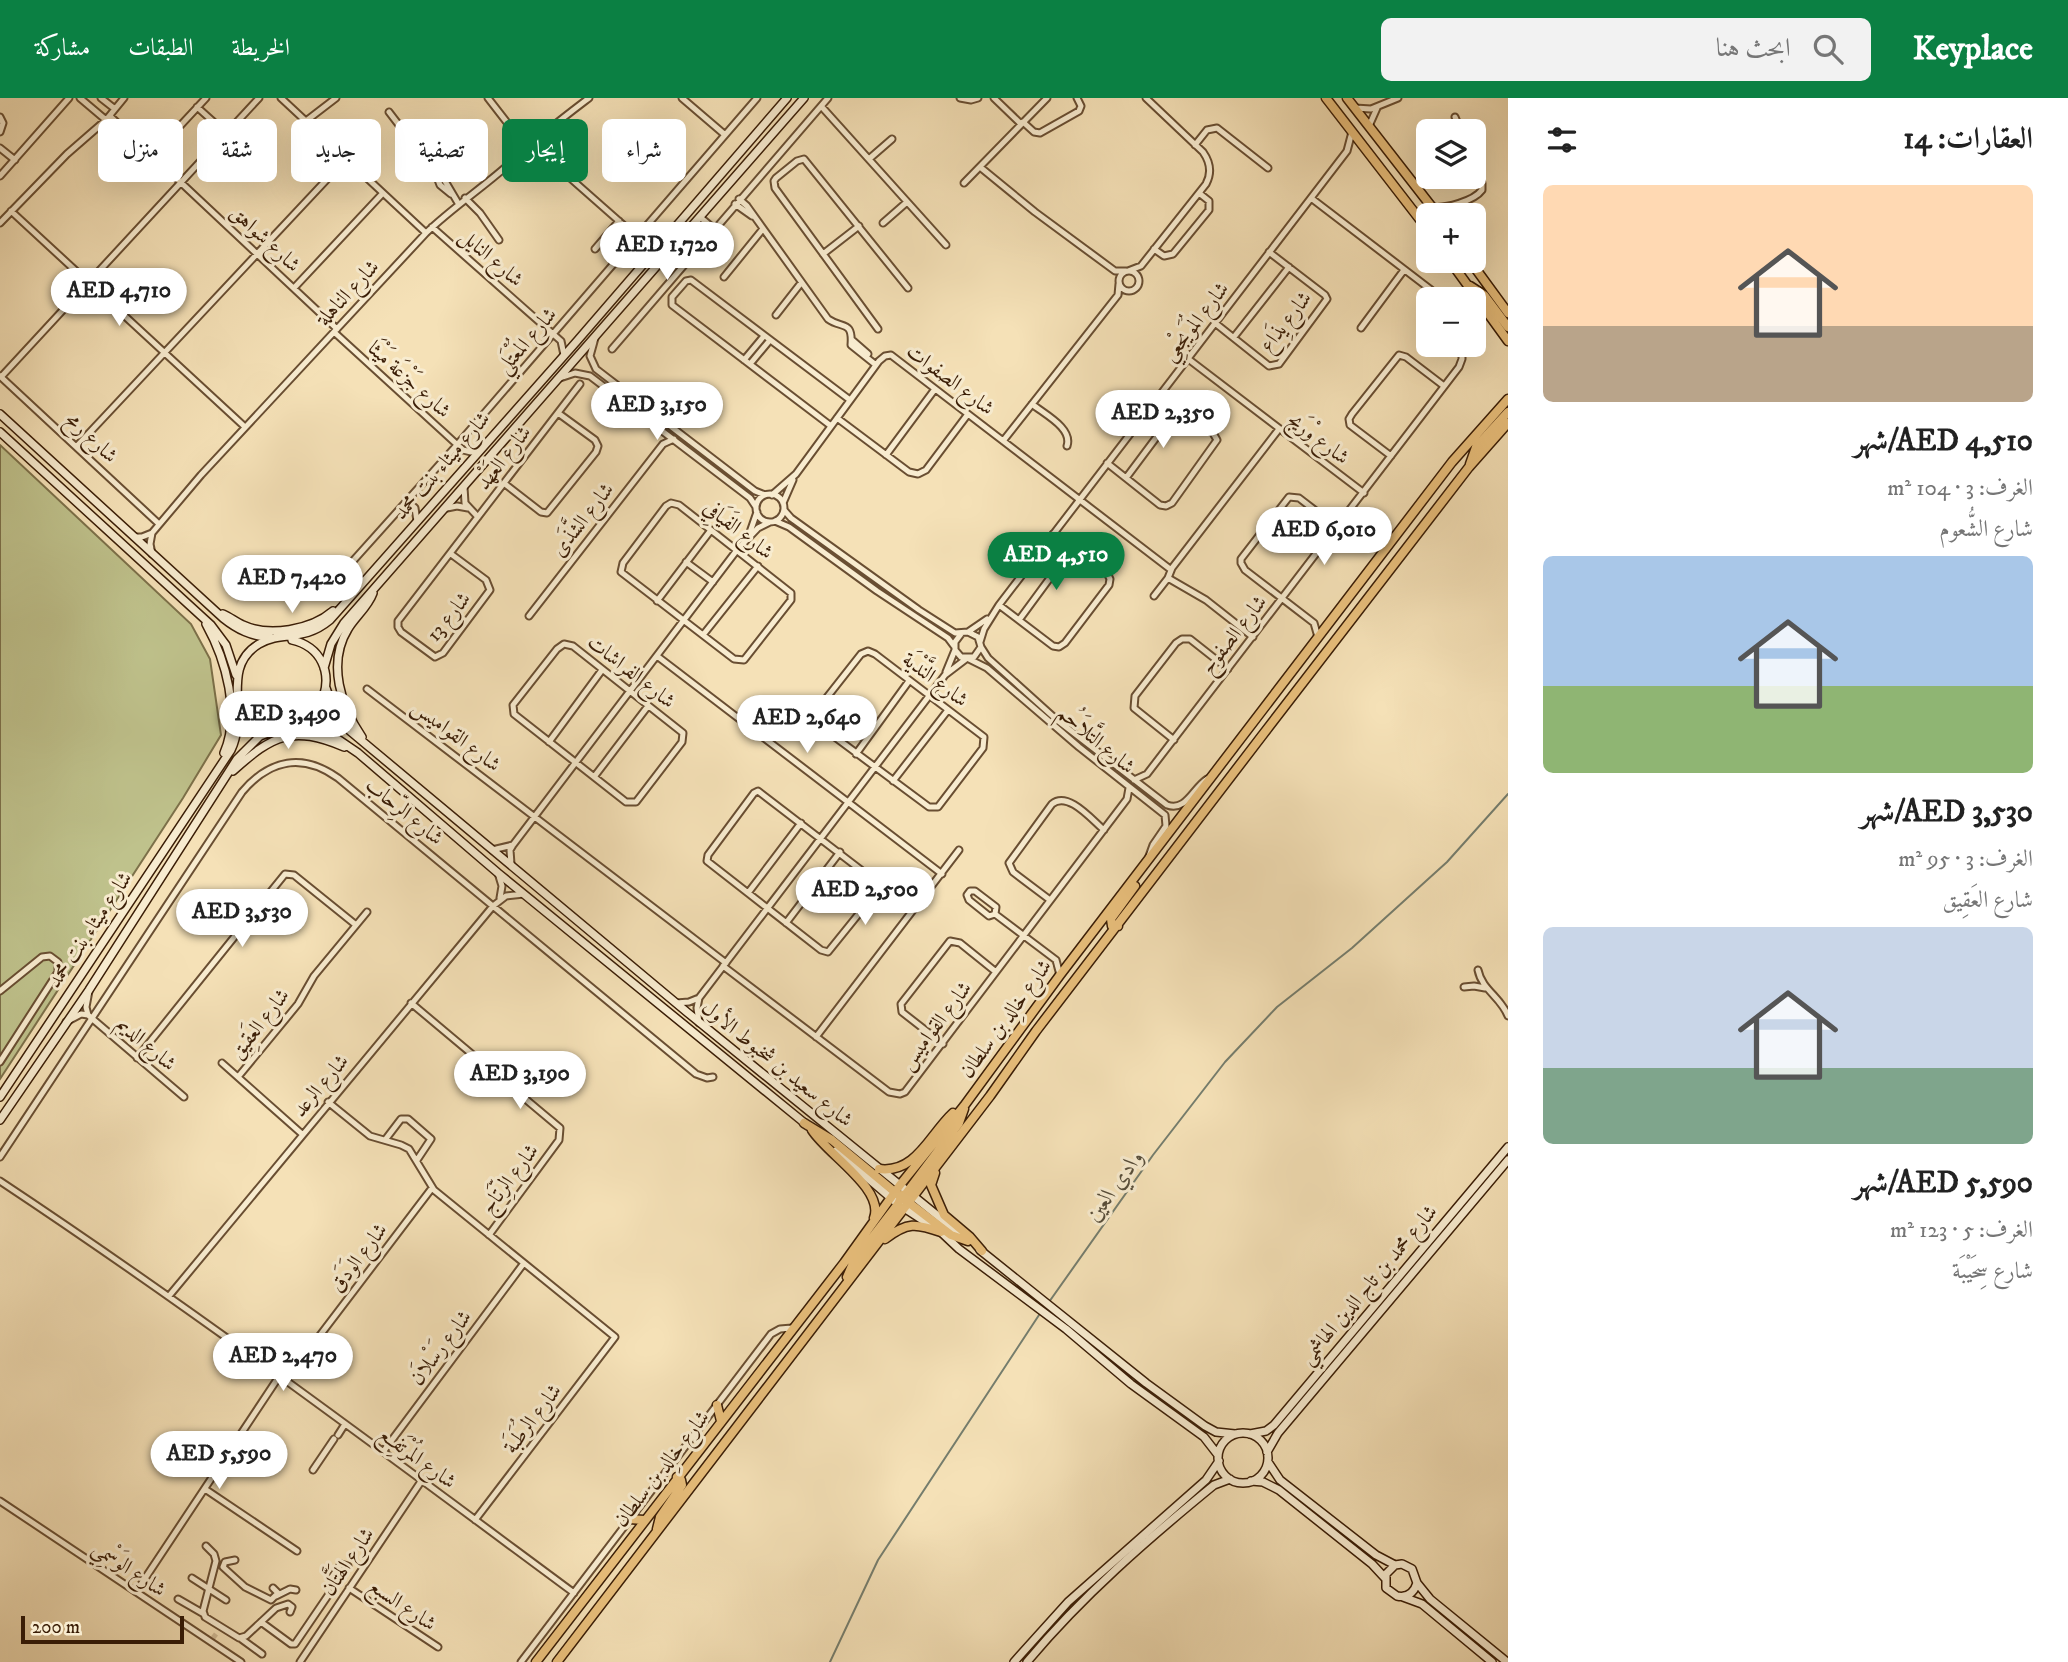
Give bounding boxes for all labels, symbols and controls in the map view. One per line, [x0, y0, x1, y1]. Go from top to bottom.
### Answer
search box [1381, 18, 1871, 81]
text: Keyplace [1913, 29, 2033, 70]
icon: search [1809, 30, 1847, 68]
text: ابحث هنا [1716, 32, 1791, 65]
text: مشاركة [35, 33, 90, 63]
text: الطبقات [128, 33, 194, 63]
text: الخريطة [232, 33, 290, 63]
chip: منزل [98, 119, 183, 182]
chip: شقة [197, 119, 277, 182]
chip: جديد [291, 119, 381, 182]
chip: تصفية [395, 119, 488, 182]
chip: إيجار [502, 119, 588, 182]
chip: شراء [602, 119, 686, 182]
map controls [1416, 119, 1486, 357]
button: layers [1416, 119, 1486, 189]
icon: filters [1543, 121, 1581, 159]
text: العقارات: 14 [1903, 121, 2033, 158]
street label: شارع شواهق [222, 200, 306, 281]
button: + [1416, 203, 1486, 273]
pin: AED 1,720 [587, 222, 747, 282]
street label: شارع النايل [451, 223, 528, 296]
text: AED 1,720 [616, 230, 718, 259]
icon: home [1725, 230, 1851, 356]
street label: شارع الناهلة [310, 255, 388, 335]
pin: AED 4,710 [39, 268, 199, 328]
street label: شارع المُوَيجْعِي [1152, 273, 1239, 370]
text: AED 4,710 [67, 276, 171, 305]
street label: شارع يِذَاع [1252, 284, 1321, 360]
button: − [1416, 287, 1486, 357]
street label: شارع المُعْتَلي [487, 298, 567, 384]
street label: شارع جَزْعَة مَيْثَا [359, 333, 459, 427]
street label: شارع الصفوات [898, 338, 999, 425]
pin: AED 3,150 [577, 382, 737, 442]
text: AED 3,150 [607, 390, 707, 419]
pin: AED 2,350 [1083, 390, 1243, 450]
text: AED 2,350 [1111, 398, 1215, 427]
street label: شارع وْرَيج [1279, 404, 1357, 474]
street label: شارع رمح [56, 407, 123, 472]
street label: شارع ميثاء بنت محمد [388, 407, 499, 528]
street label: شارع العَهْد [468, 418, 540, 498]
text: AED 4,510/شهر [1854, 423, 2033, 460]
street label: شارع الشَّذَى [541, 474, 623, 565]
text: الغرف: 3 · 104 m² [1887, 474, 2033, 503]
street label: شارع الفَيَافِي [694, 492, 780, 570]
pin: AED 6,010 [1244, 508, 1404, 567]
text: AED 6,010 [1272, 515, 1376, 544]
text: شارع الشُّعوم [1939, 515, 2033, 544]
pin: AED 4,510 [976, 532, 1136, 592]
text: AED 4,510 [1004, 540, 1108, 569]
pin: AED 7,420 [212, 556, 372, 615]
text: AED 7,420 [238, 563, 346, 592]
street label: شارع 13 [421, 587, 480, 650]
street label: شارع الصفوح [1195, 590, 1277, 683]
icon: home [1725, 601, 1851, 727]
street label: شارع الفراشات [579, 629, 680, 718]
street label: شارع النَّدْيَة [894, 642, 977, 716]
pin: AED 3,490 [208, 692, 368, 751]
street label: شارع القواميس [404, 694, 506, 781]
street label: شارع التَّلاَحُم [1048, 695, 1144, 785]
pin: AED 2,640 [727, 696, 887, 755]
text: AED 3,490 [235, 699, 341, 728]
text: AED 2,640 [753, 703, 861, 732]
street label: شارع الرِّحاب [357, 770, 450, 855]
text: AED 3,530/شهر [1860, 794, 2033, 831]
text: الغرف: 3 · 95 m² [1898, 845, 2033, 874]
street label: شارع ميثاء بنت محمد [41, 867, 142, 995]
pin: AED 2,500 [785, 868, 945, 927]
text: AED 2,500 [812, 875, 918, 904]
text: شارع العَقِيق [1942, 886, 2033, 915]
pin: AED 3,530 [162, 890, 322, 949]
text: AED 3,530 [192, 897, 292, 926]
street label: شارع خالِد بن سلطان [954, 954, 1061, 1086]
icon: home [1725, 972, 1851, 1098]
street label: شارع القواميس [894, 976, 981, 1078]
street label: شارع العَقِيق [222, 982, 299, 1067]
street label: شارع سعيد بن شخبوط الأول [693, 993, 860, 1136]
street label: شارع الديم [108, 1011, 181, 1080]
street label: شارع الرعد [287, 1049, 358, 1125]
pin: AED 3,190 [440, 1052, 600, 1111]
text: AED 3,190 [470, 1059, 570, 1088]
street label: شارع الرِّتَاج [473, 1137, 549, 1222]
water label: وادي العين [1079, 1144, 1153, 1229]
text: AED 5,590/شهر [1854, 1165, 2033, 1202]
street label: شارع محمد بن تاج الدين الهاشمي [1294, 1200, 1448, 1374]
street label: شارع الوَدَق [322, 1216, 397, 1300]
text: الغرف: 5 · 123 m² [1890, 1216, 2033, 1245]
text: شارع سِحَيْبَة [1952, 1257, 2033, 1286]
street label: شارع رَسْلاَن [401, 1303, 481, 1393]
pin: AED 2,470 [203, 1334, 363, 1393]
text: AED 2,470 [229, 1341, 337, 1370]
street label: شارع الرُطَبَة [493, 1375, 571, 1462]
street label: شارع خالِد بن سلطان [608, 1405, 719, 1535]
street label: شارع المُرْتَفِع [370, 1416, 465, 1499]
pin: AED 5,590 [139, 1432, 299, 1491]
text: AED 5,590 [167, 1439, 271, 1468]
street label: شارع الهَتَّان [311, 1519, 384, 1604]
street label: شارع الوَسْمِي [84, 1532, 173, 1608]
street label: شارع السبع [360, 1573, 441, 1641]
scale bar [21, 1613, 184, 1645]
text: 200 m [32, 1616, 80, 1639]

